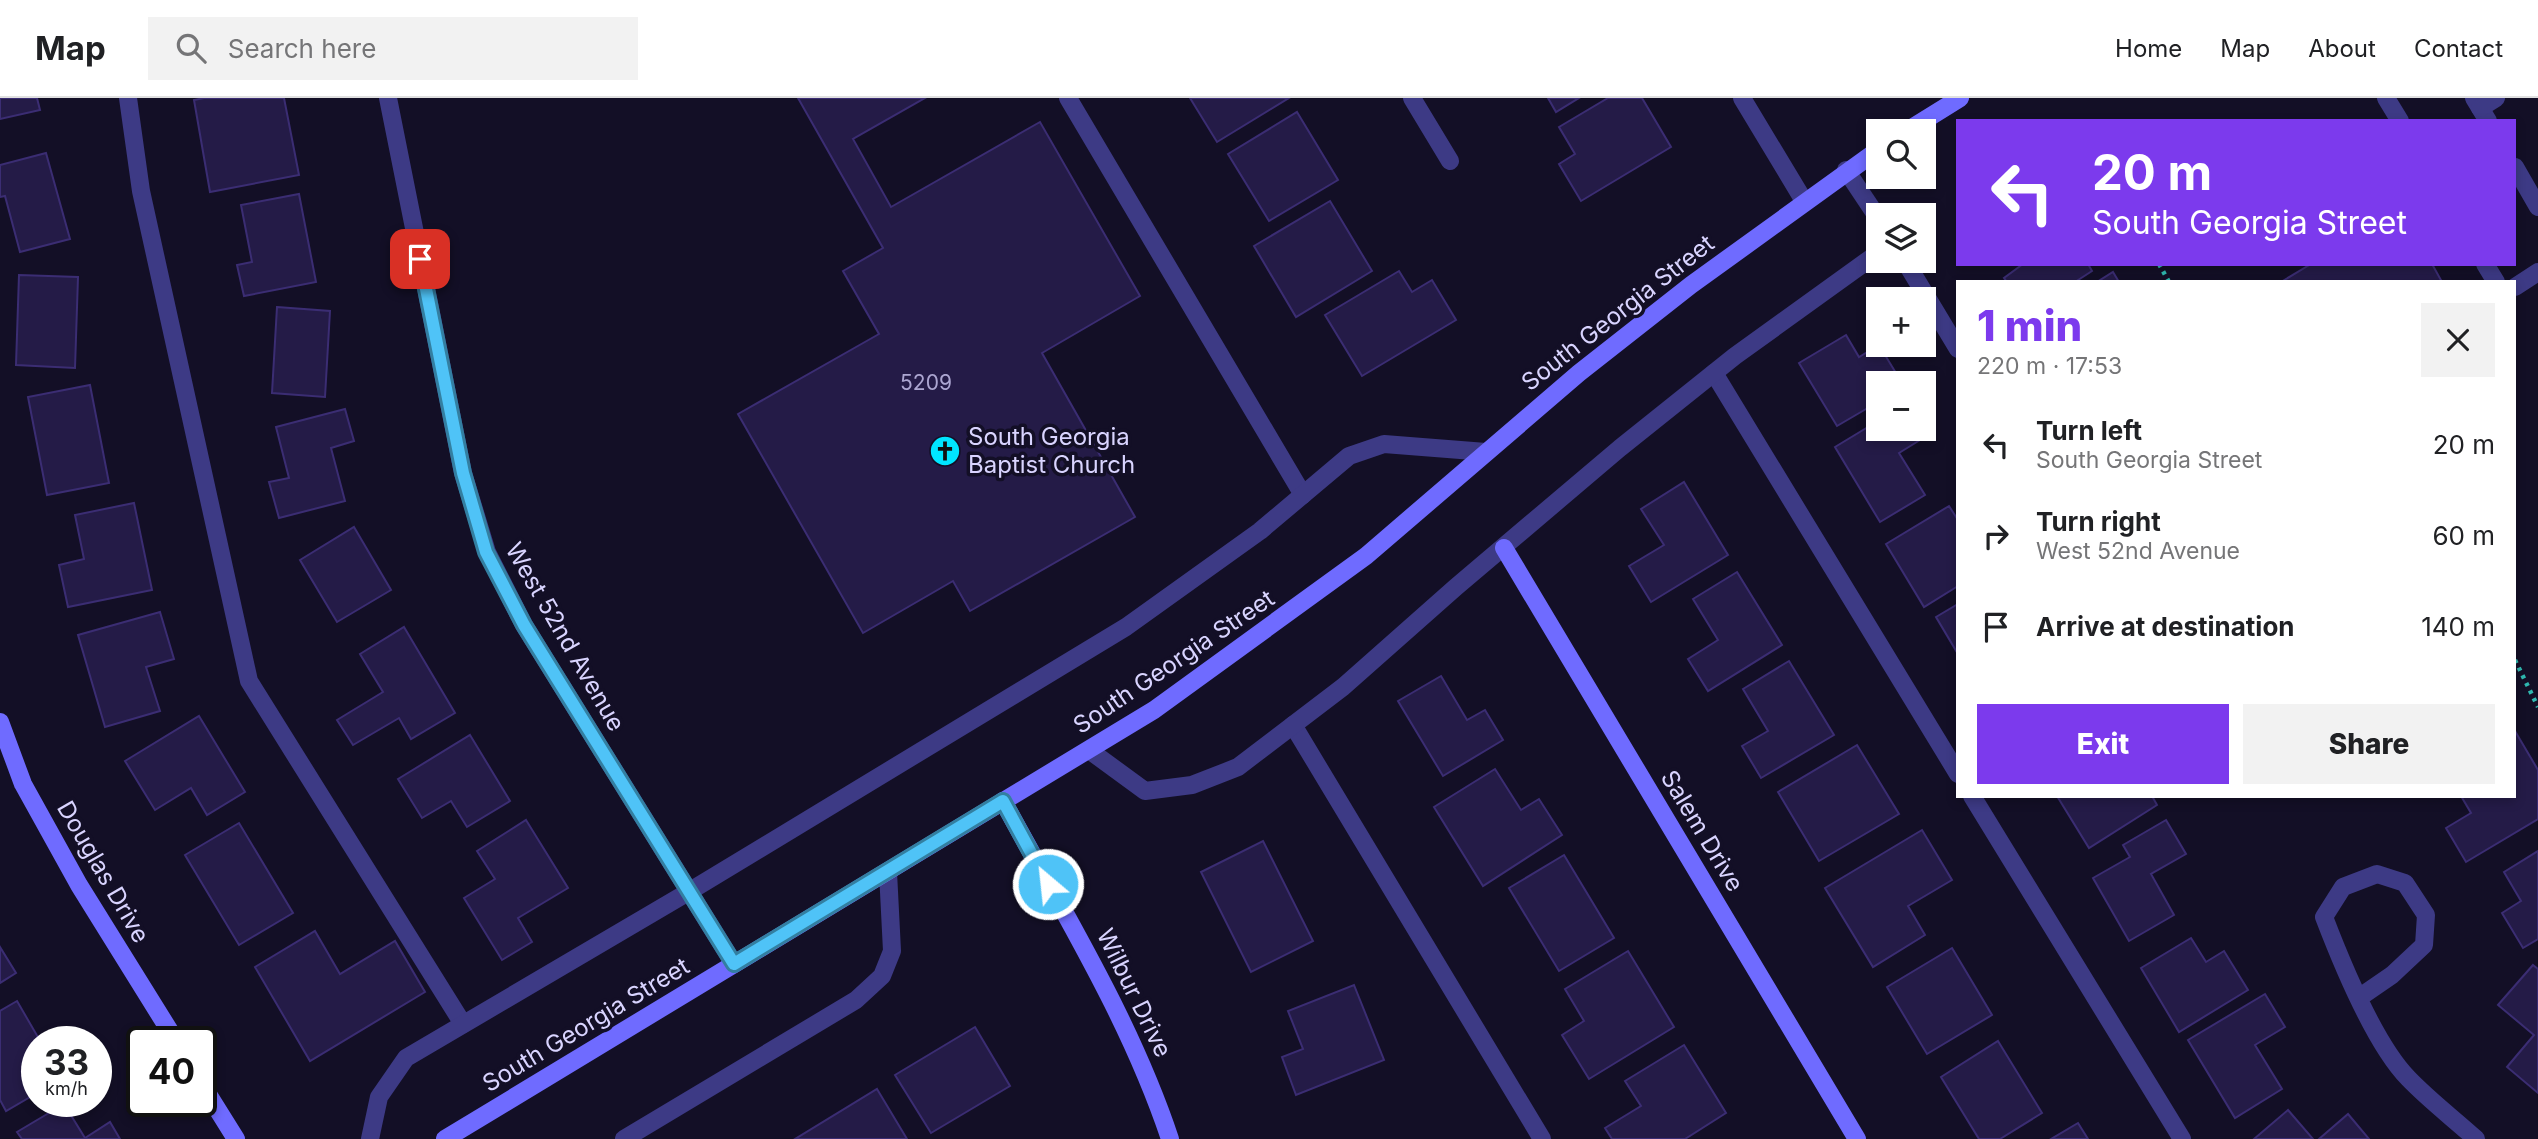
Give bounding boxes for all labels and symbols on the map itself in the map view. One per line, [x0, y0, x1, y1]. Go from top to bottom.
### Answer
street label: South Georgia Street [1516, 228, 1720, 397]
pin [390, 229, 450, 289]
house number: 5209 [900, 370, 952, 395]
place label: South Georgia Baptist Church [968, 422, 1135, 479]
church icon: South Georgia Baptist Church [928, 434, 962, 468]
street label: West 52nd Avenue [500, 537, 631, 736]
street label: South Georgia Street [1068, 583, 1280, 740]
street label: Salem Drive [1655, 765, 1750, 897]
street label: Douglas Drive [51, 796, 156, 948]
position arrow [1011, 847, 1085, 921]
street label: Wilbur Drive [1091, 924, 1178, 1062]
street label: South Georgia Street [477, 951, 695, 1098]
speed limit sign: 40 [126, 1026, 217, 1117]

